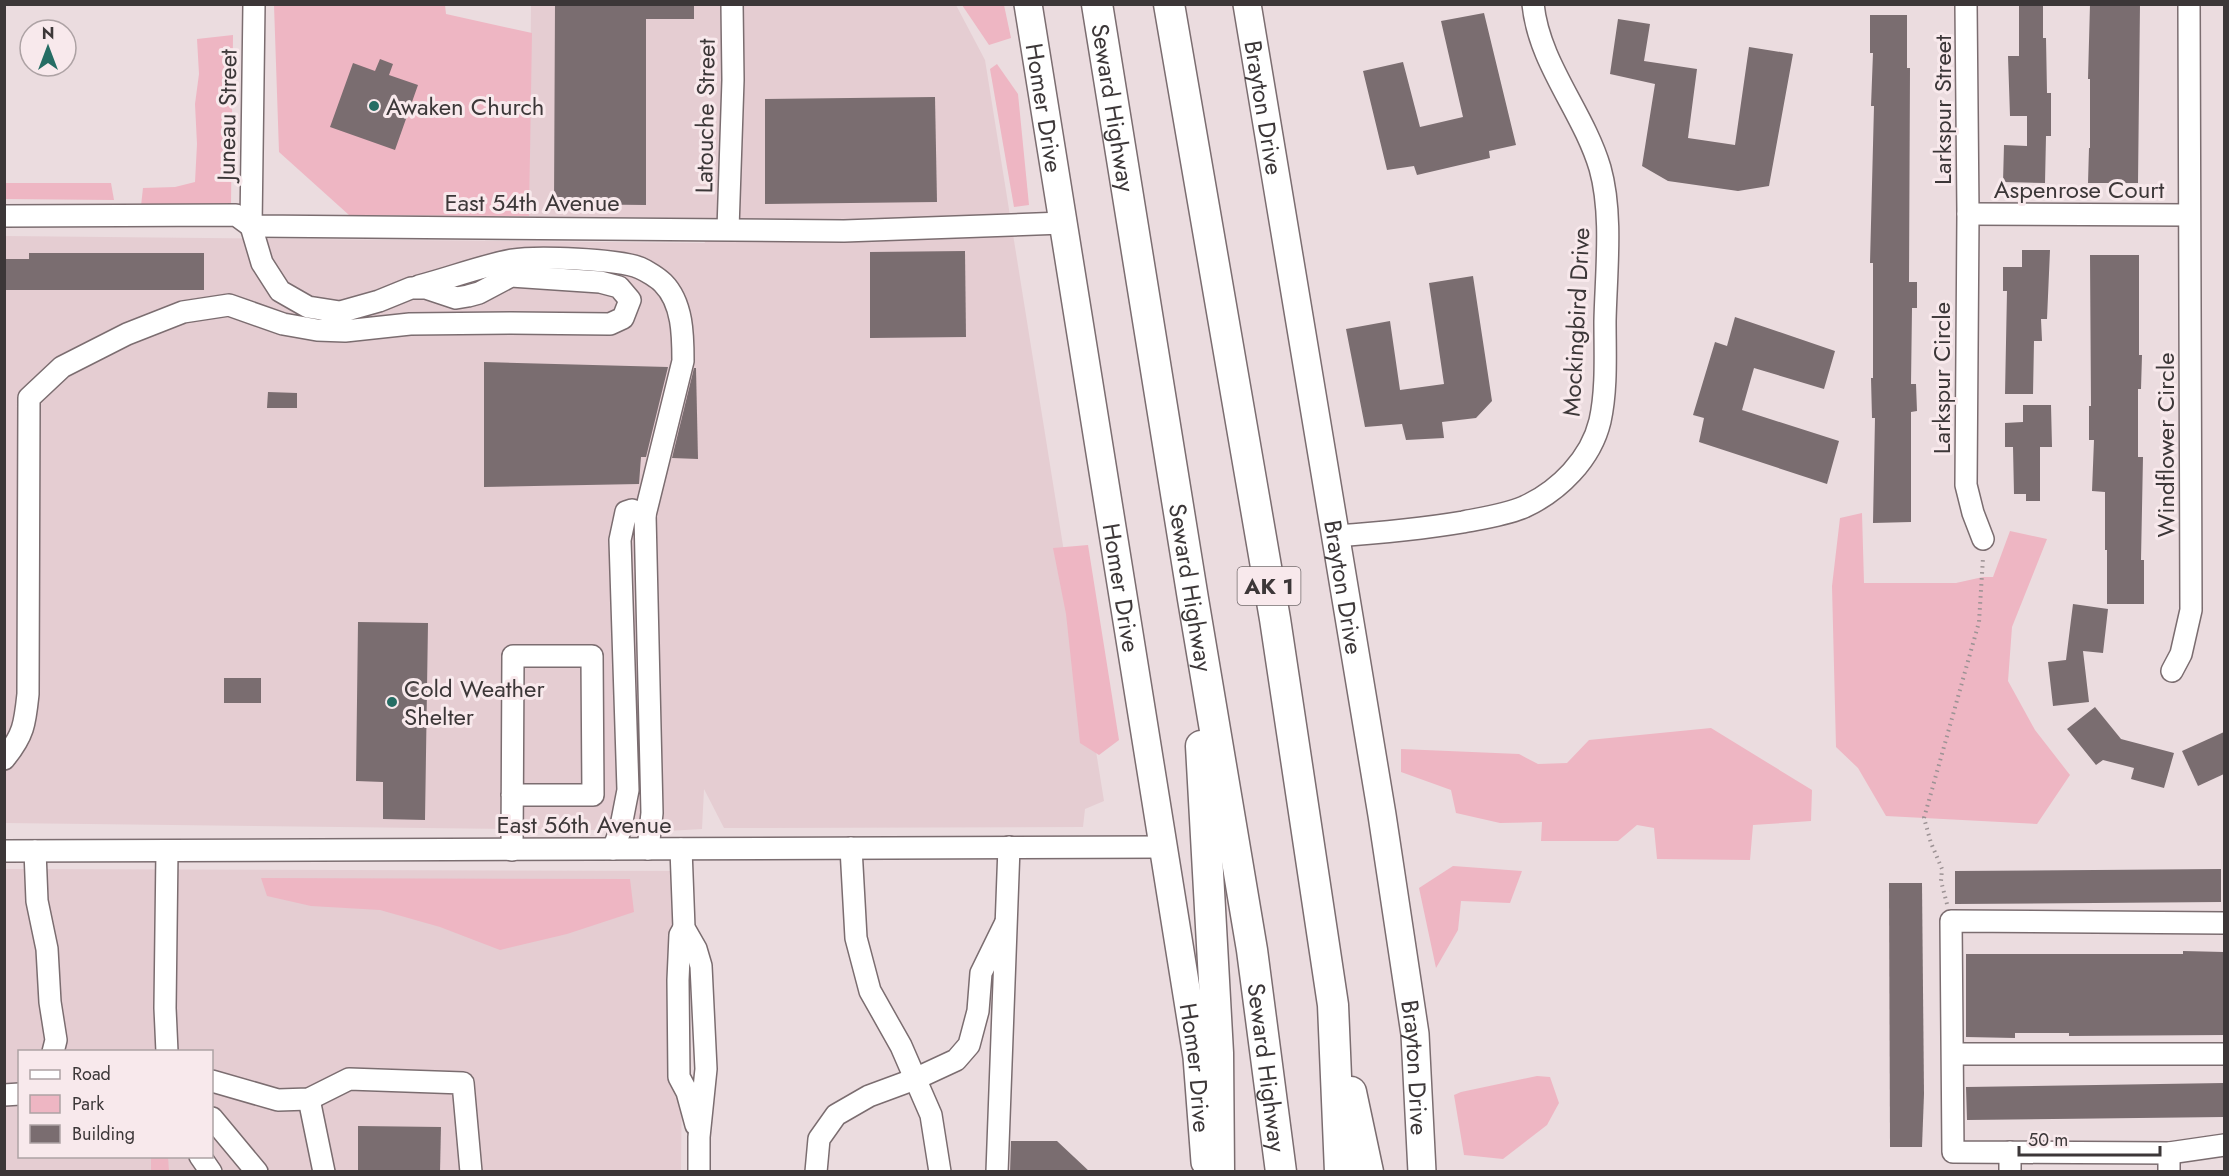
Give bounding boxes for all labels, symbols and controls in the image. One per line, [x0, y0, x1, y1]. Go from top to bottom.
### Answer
north arrow [18, 18, 78, 78]
street label: Seward Highway [1083, 21, 1145, 195]
text: N [42, 22, 54, 45]
street label: Larkspur Street [1925, 35, 1960, 185]
street label: Latouche Street [686, 38, 724, 194]
street label: Brayton Drive [1236, 38, 1293, 177]
street label: Homer Drive [1017, 41, 1072, 175]
street label: Juneau Street [208, 49, 246, 184]
place label: Awaken Church [386, 89, 544, 124]
marker: Awaken Church [367, 99, 381, 113]
street label: Aspenrose Court [1994, 172, 2164, 207]
street label: East 54th Avenue [444, 185, 620, 220]
street label: Mockingbird Drive [1554, 226, 1598, 418]
street label: Larkspur Circle [1924, 302, 1959, 454]
street label: Windflower Circle [2148, 352, 2183, 538]
street label: Seward Highway [1160, 501, 1222, 675]
street label: Brayton Drive [1316, 517, 1372, 657]
street label: Homer Drive [1094, 520, 1149, 655]
road number: AK 1 [1238, 567, 1300, 605]
place label: Cold Weather Shelter [404, 671, 545, 734]
marker: Cold Weather Shelter [385, 695, 399, 709]
street label: East 56th Avenue [496, 807, 672, 842]
street label: Seward Highway [1239, 981, 1296, 1154]
street label: Brayton Drive [1393, 997, 1438, 1136]
street label: Homer Drive [1171, 1000, 1220, 1134]
legend [18, 1050, 213, 1158]
text: Road [72, 1061, 111, 1087]
text: Park [72, 1091, 104, 1117]
scale bar [2019, 1119, 2160, 1157]
text: Building [72, 1121, 135, 1147]
text: 50 m [2028, 1127, 2068, 1153]

